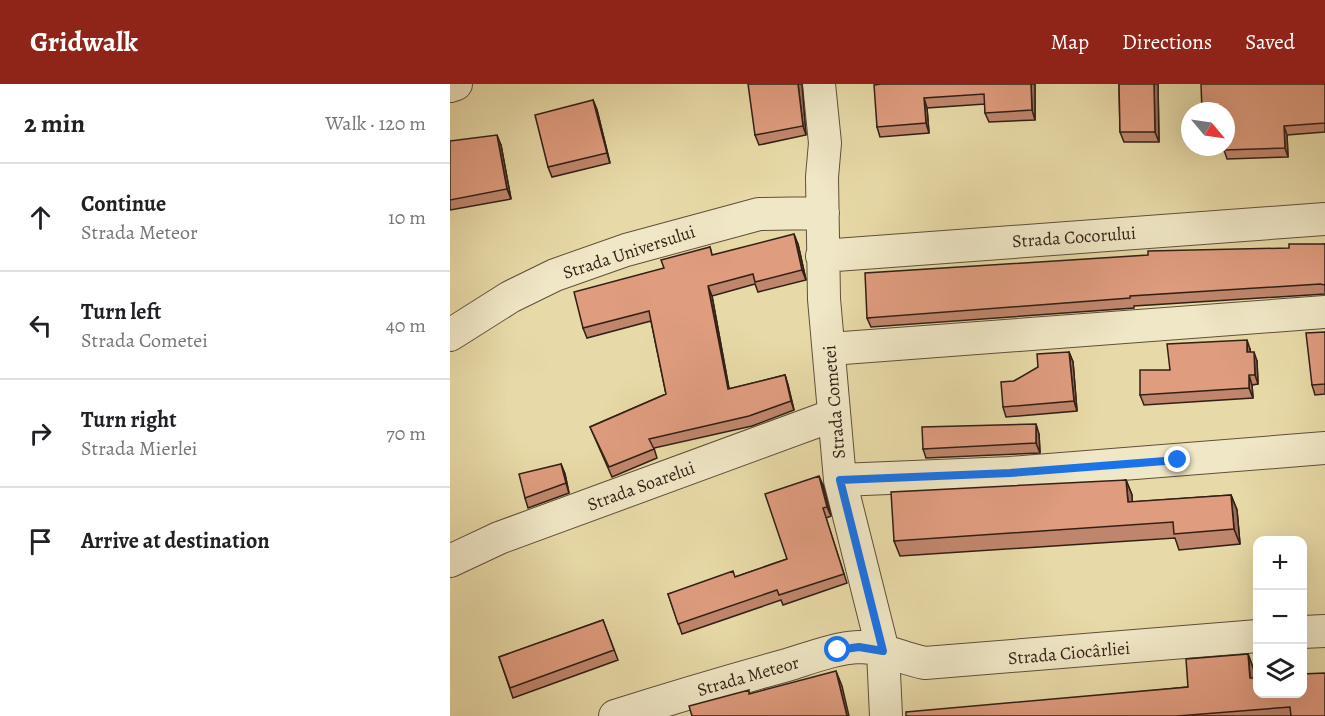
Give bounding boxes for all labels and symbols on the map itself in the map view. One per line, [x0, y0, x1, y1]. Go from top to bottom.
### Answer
north arrow [1181, 102, 1235, 156]
street label: Strada Universului [560, 219, 698, 285]
street label: Strada Cocorului [1011, 221, 1137, 253]
street label: Strada Cometei [817, 344, 851, 460]
route end [1164, 446, 1190, 472]
street label: Strada Soarelui [584, 455, 698, 517]
route start [824, 636, 850, 662]
street label: Strada Ciocârliei [1007, 636, 1131, 670]
street label: Strada Meteor [694, 650, 802, 702]

